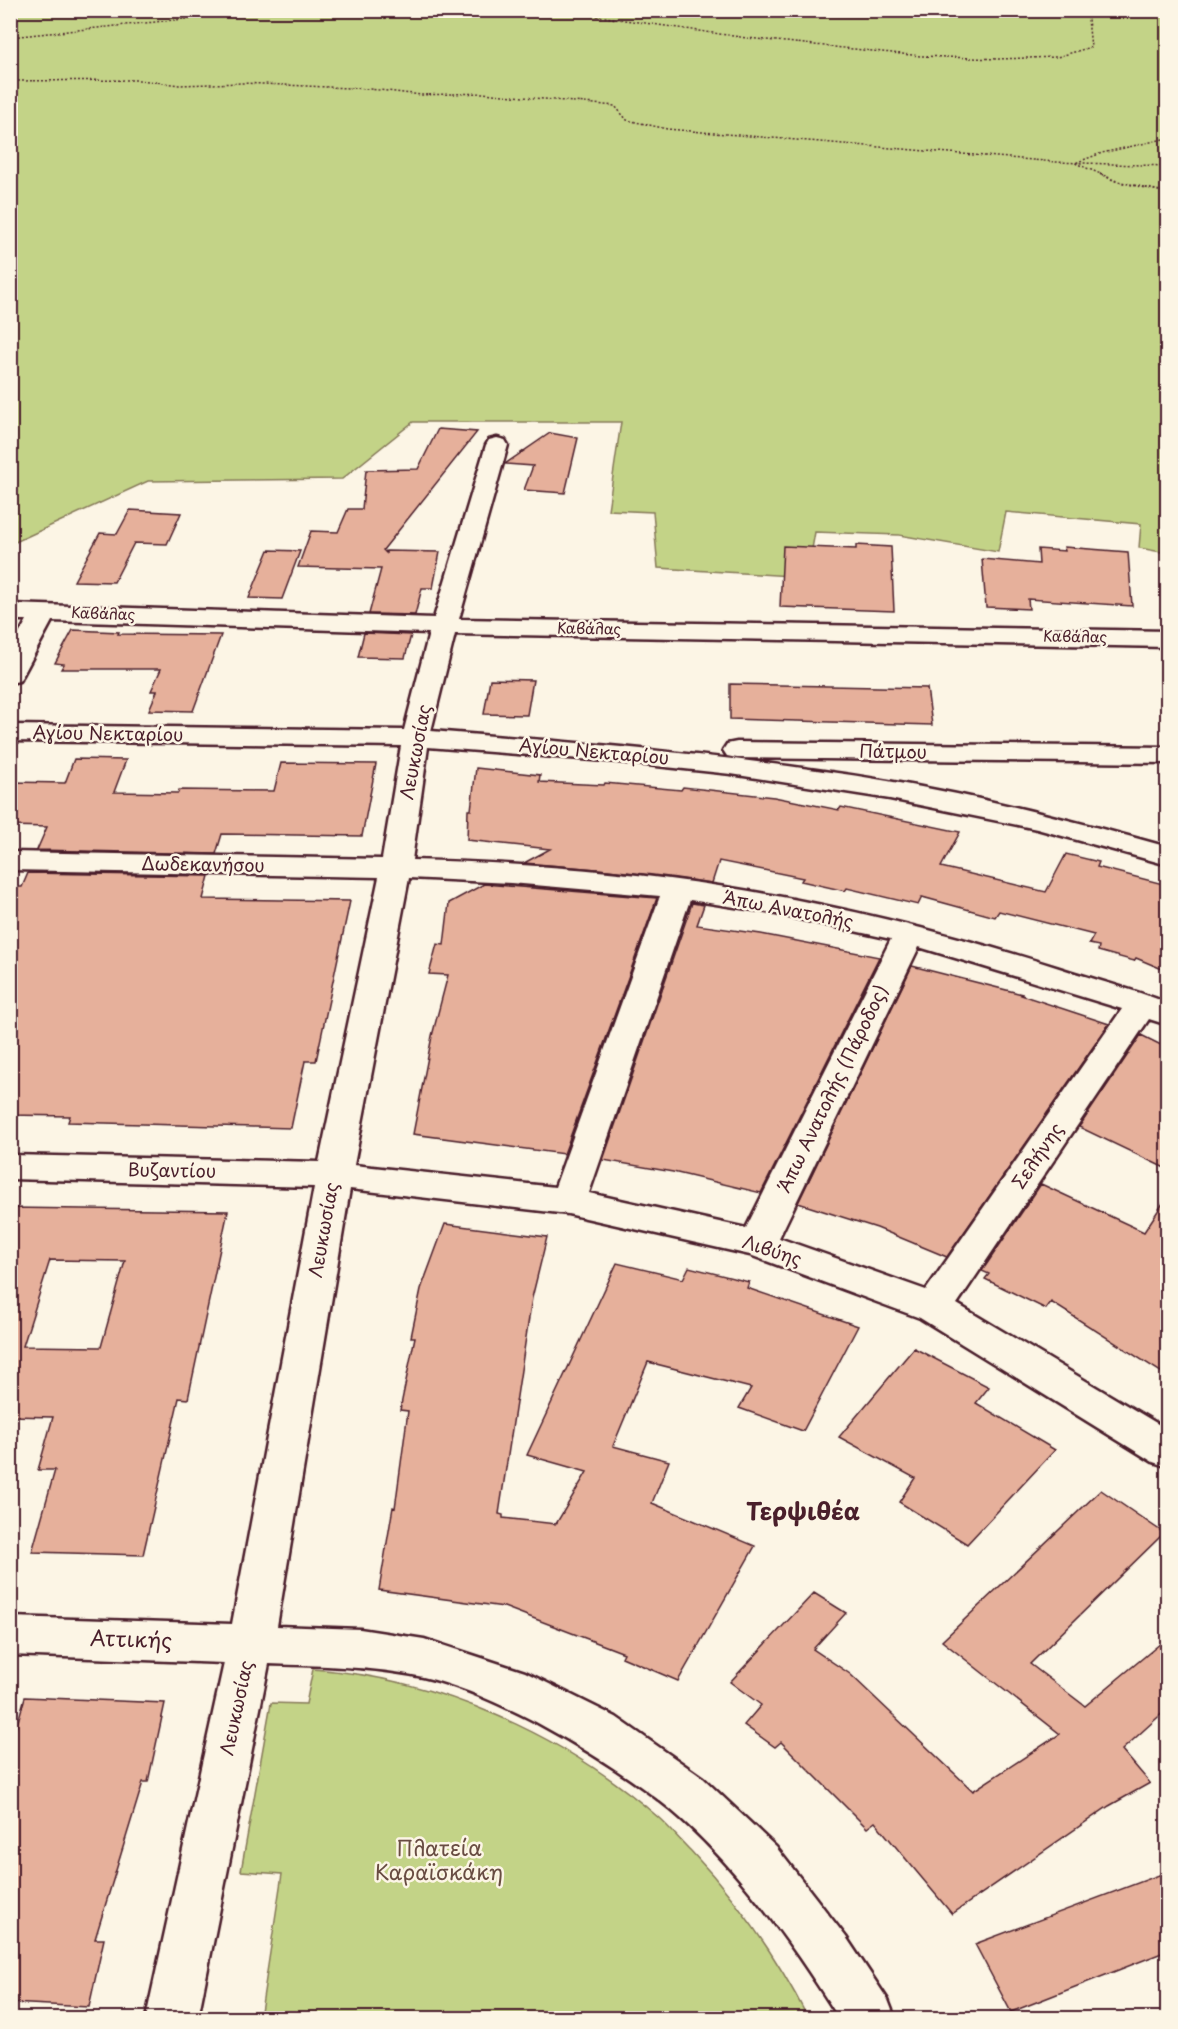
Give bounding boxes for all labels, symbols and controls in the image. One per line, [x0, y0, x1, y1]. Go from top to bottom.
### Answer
street label: Καβάλας [70, 600, 136, 625]
street label: Καβάλας [557, 615, 622, 640]
street label: Καβάλας [1043, 623, 1108, 648]
street label: Λευκωσίας [392, 702, 437, 802]
street label: Αγίου Νεκταρίου [32, 718, 184, 747]
street label: Αγίου Νεκταρίου [518, 730, 670, 771]
street label: Πάτμου [859, 736, 927, 765]
street label: Δωδεκανήσου [141, 849, 265, 878]
street label: Άπω Ανατολής [721, 883, 856, 934]
street label: Άπω Ανατολής (Πάροδος) [770, 980, 894, 1197]
street label: Σελήνης [1005, 1117, 1069, 1194]
street label: Βυζαντίου [128, 1155, 216, 1184]
street label: Λευκωσίας [301, 1180, 344, 1280]
street label: Λιβύης [739, 1227, 806, 1272]
district label: Τερψιθέα [746, 1492, 860, 1528]
street label: Αττικής [89, 1621, 173, 1655]
street label: Λευκωσίας [212, 1658, 259, 1758]
park label: Πλατεία Καραϊσκάκη [375, 1831, 503, 1887]

